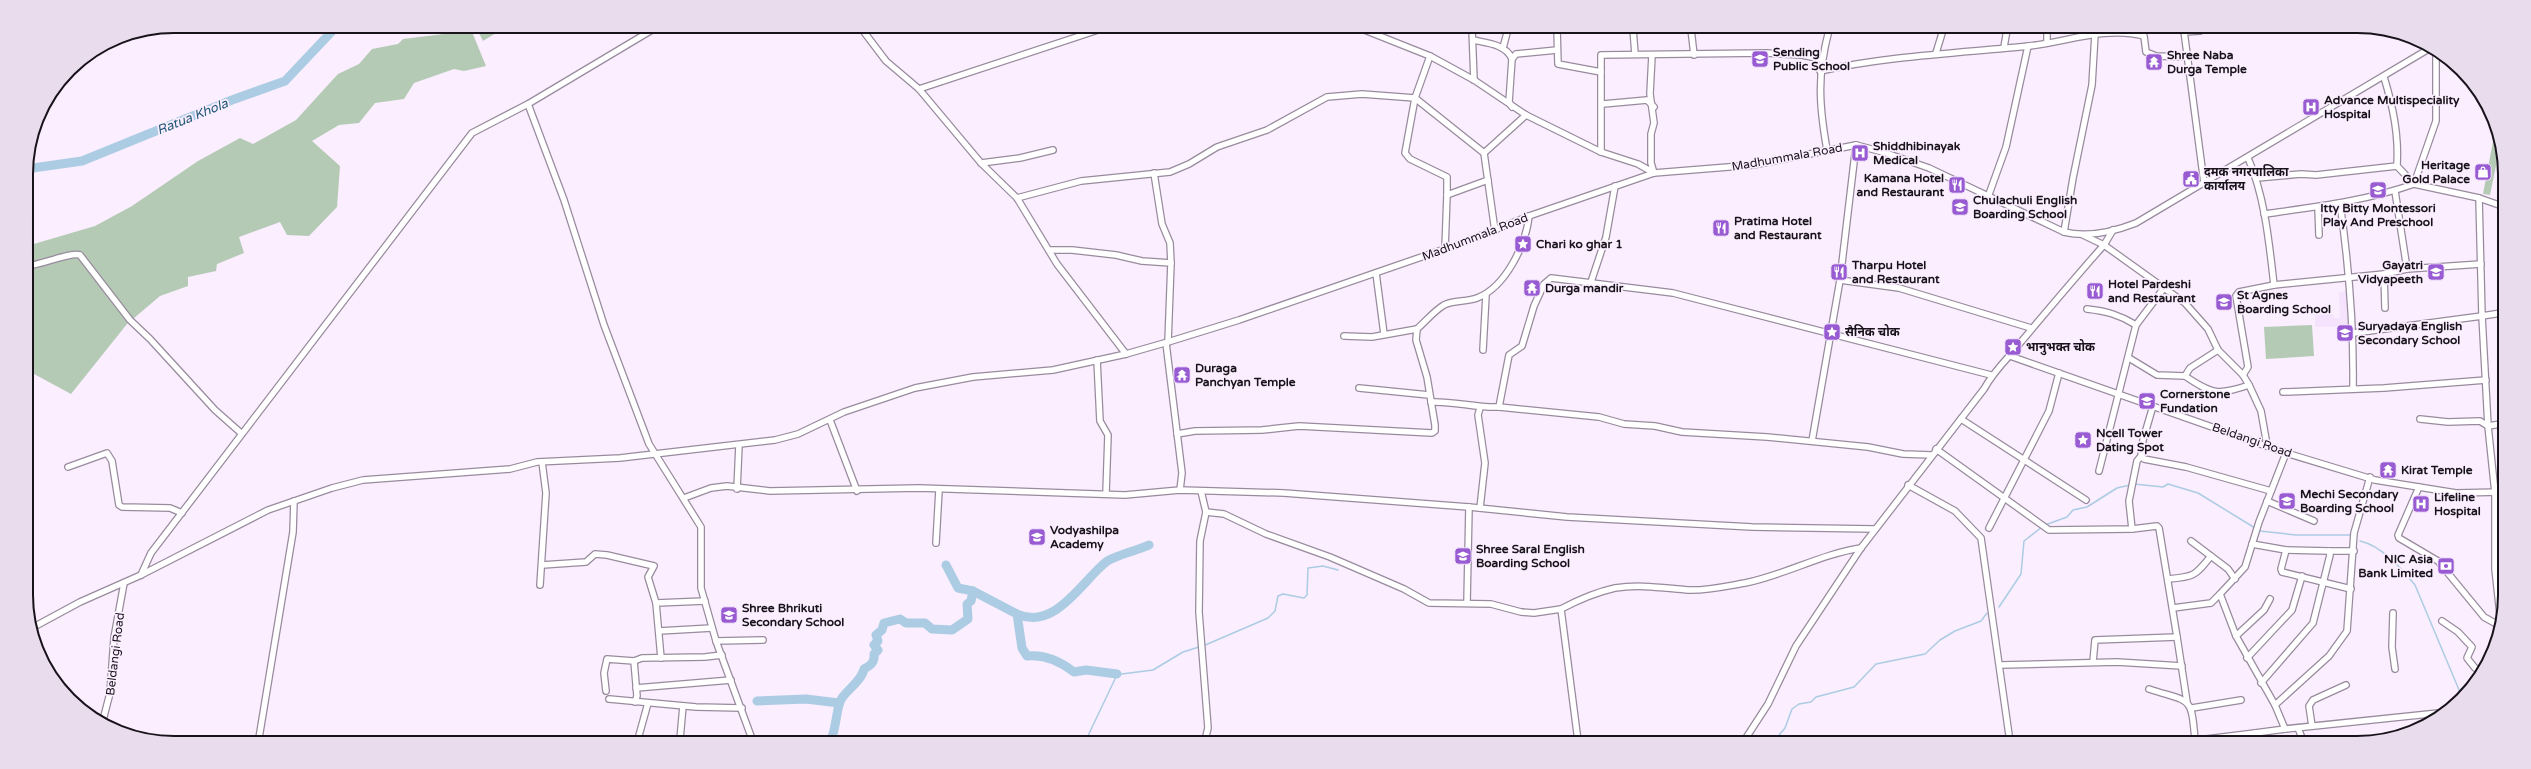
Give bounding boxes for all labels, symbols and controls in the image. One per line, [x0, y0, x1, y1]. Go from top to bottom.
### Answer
place label: Sending Public School [1773, 45, 1850, 73]
place label: Shree Naba Durga Temple [2167, 48, 2247, 77]
school or university icon: Sending Public School [1750, 49, 1770, 69]
temple icon: Shree Naba Durga Temple [2144, 52, 2164, 72]
place label: Advance Multispeciality Hospital [2324, 93, 2460, 122]
water label: Ratua Khola [155, 95, 231, 138]
hospital icon: Advance Multispeciality Hospital [2301, 97, 2321, 117]
place label: Shiddhibinayak Medical [1873, 139, 1961, 167]
street label: Madhummala Road [1731, 140, 1843, 174]
hospital icon: Shiddhibinayak Medical [1850, 143, 1870, 163]
place label: Heritage Gold Palace [2403, 158, 2470, 186]
shop icon: Heritage Gold Palace [2473, 162, 2493, 182]
place label: दमक नगरपालिका कार्यालय [2204, 164, 2289, 193]
public building icon: दमक नगरपालिका कार्यालय [2181, 169, 2201, 189]
place label: Kamana Hotel and Restaurant [1857, 171, 1944, 199]
restaurant icon: Kamana Hotel and Restaurant [1947, 175, 1967, 195]
school or university icon: Itty Bitty Montessori Play And Preschool [2368, 180, 2388, 200]
place label: Chulachuli English Boarding School [1973, 193, 2077, 222]
school or university icon: Chulachuli English Boarding School [1950, 197, 1970, 217]
place label: Itty Bitty Montessori Play And Preschool [2320, 201, 2436, 230]
street label: Madhummala Road [1420, 210, 1530, 264]
place label: Pratima Hotel and Restaurant [1734, 214, 1822, 242]
restaurant icon: Pratima Hotel and Restaurant [1711, 218, 1731, 238]
place icon: Chari ko ghar 1 [1513, 234, 1533, 254]
place label: Chari ko ghar 1 [1536, 237, 1623, 252]
place label: Tharpu Hotel and Restaurant [1851, 258, 1940, 286]
place label: Gayatri Vidyapeeth [2358, 258, 2423, 287]
restaurant icon: Tharpu Hotel and Restaurant [1829, 262, 1849, 282]
school or university icon: Gayatri Vidyapeeth [2426, 262, 2446, 282]
place label: Hotel Pardeshi and Restaurant [2108, 277, 2196, 305]
temple icon: Durga mandir [1522, 278, 1542, 298]
place label: Durga mandir [1545, 281, 1624, 296]
restaurant icon: Hotel Pardeshi and Restaurant [2085, 281, 2105, 301]
place label: St Agnes Boarding School [2237, 288, 2331, 317]
school or university icon: St Agnes Boarding School [2214, 292, 2234, 312]
place label: Suryadaya English Secondary School [2358, 319, 2462, 348]
place icon: सैनिक चोक [1822, 322, 1842, 342]
school or university icon: Suryadaya English Secondary School [2335, 323, 2355, 343]
place label: सैनिक चोक [1845, 324, 1901, 339]
place icon: भानुभक्त चोक [2003, 337, 2023, 357]
place label: भानुभक्त चोक [2026, 339, 2096, 356]
place label: Duraga Panchyan Temple [1195, 361, 1296, 390]
temple icon: Duraga Panchyan Temple [1172, 365, 1192, 385]
place label: Cornerstone Fundation [2160, 387, 2231, 415]
school or university icon: Cornerstone Fundation [2137, 391, 2157, 411]
street label: Beldangi Road [2210, 420, 2294, 460]
place label: Ncell Tower Dating Spot [2096, 426, 2164, 455]
place icon: Ncell Tower Dating Spot [2073, 430, 2093, 450]
temple icon: Kirat Temple [2378, 460, 2398, 480]
place label: Kirat Temple [2401, 463, 2473, 478]
place label: Mechi Secondary Boarding School [2300, 487, 2399, 516]
place label: Lifeline Hospital [2434, 490, 2481, 519]
school or university icon: Mechi Secondary Boarding School [2277, 491, 2297, 511]
hospital icon: Lifeline Hospital [2411, 494, 2431, 514]
place label: Vodyashilpa Academy [1050, 523, 1119, 552]
school or university icon: Vodyashilpa Academy [1027, 527, 1047, 547]
place label: Shree Saral English Boarding School [1476, 542, 1585, 571]
school or university icon: Shree Saral English Boarding School [1453, 546, 1473, 566]
place label: NIC Asia Bank Limited [2358, 552, 2433, 580]
bank icon: NIC Asia Bank Limited [2436, 556, 2456, 576]
place label: Shree Bhrikuti Secondary School [742, 601, 844, 630]
school or university icon: Shree Bhrikuti Secondary School [719, 605, 739, 625]
street label: Beldangi Road [103, 612, 127, 696]

